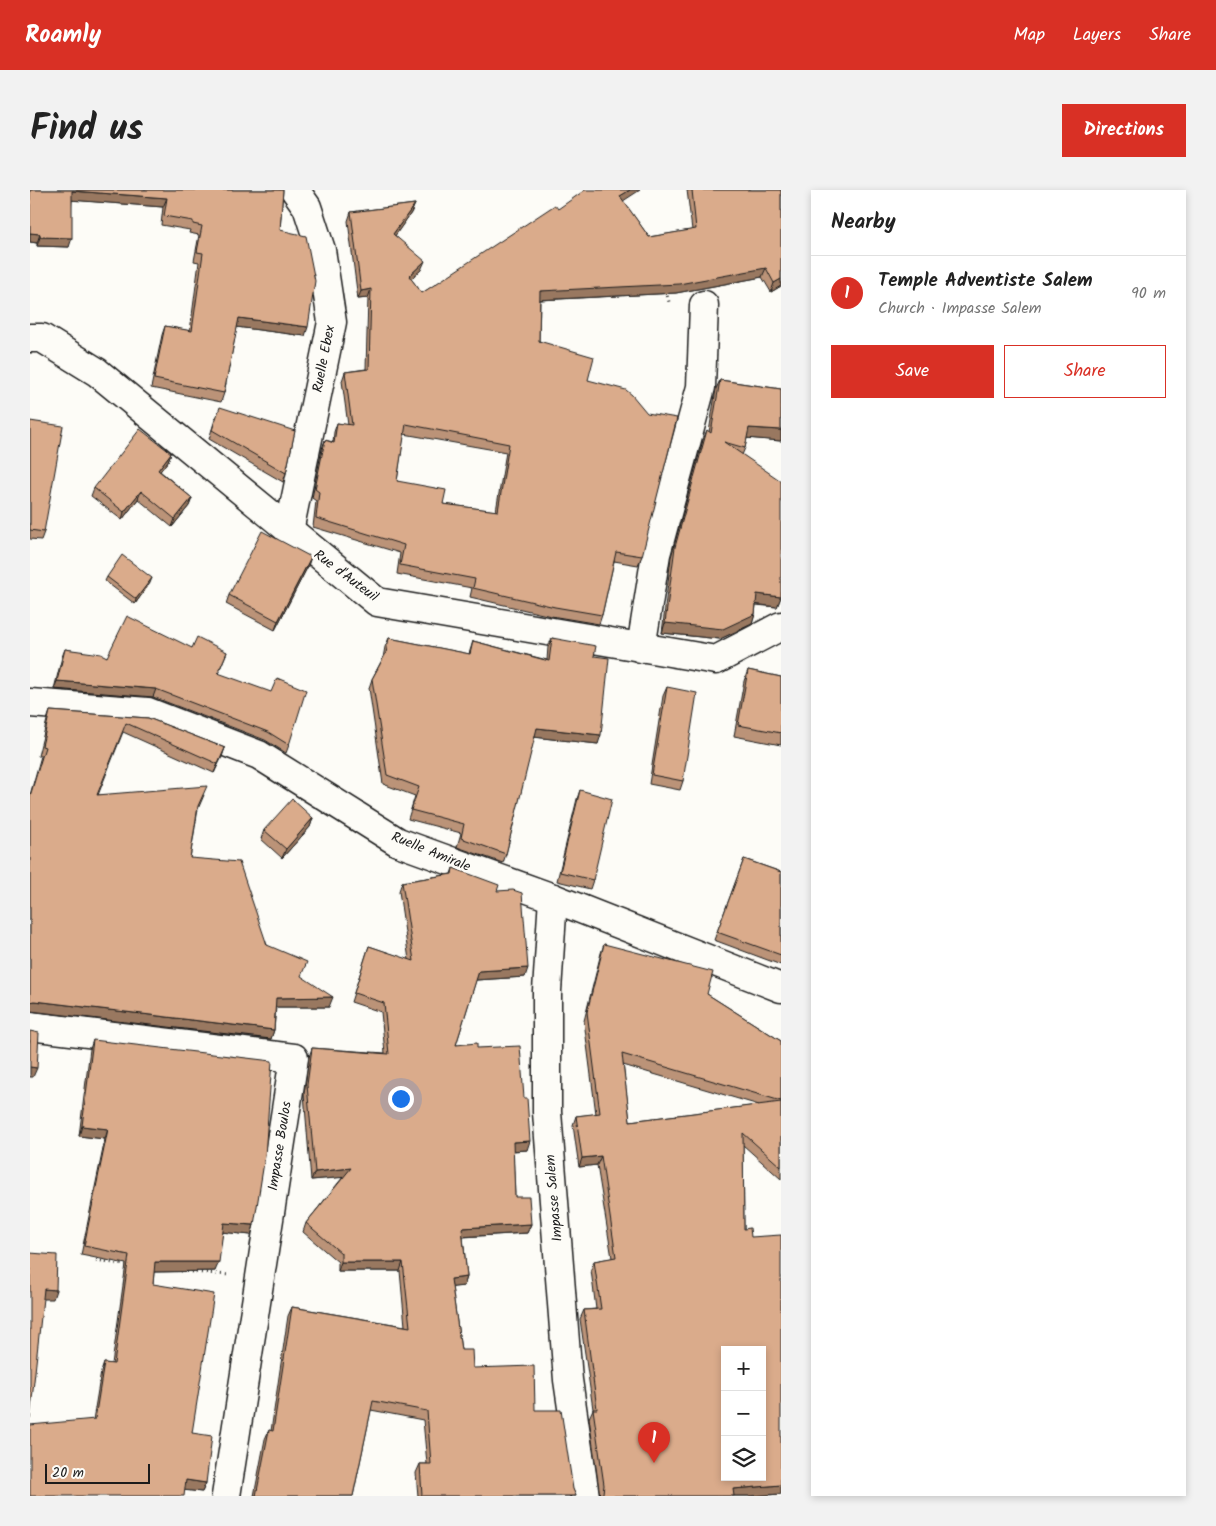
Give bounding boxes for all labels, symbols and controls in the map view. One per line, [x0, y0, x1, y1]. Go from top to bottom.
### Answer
text: Roamly [25, 16, 101, 55]
text: Map [1014, 21, 1045, 50]
text: Layers [1073, 21, 1121, 50]
text: Share [1149, 21, 1191, 50]
text: Find us [30, 102, 143, 158]
button: Directions [1062, 104, 1186, 157]
text: Nearby [831, 206, 896, 239]
text: Temple Adventiste Salem [878, 266, 1093, 296]
text: 1 [845, 281, 849, 306]
text: 90 m [1131, 281, 1166, 306]
text: Church · Impasse Salem [878, 296, 1041, 321]
street label: Ruelle Ebex [307, 323, 341, 394]
button: Save [831, 345, 994, 398]
button: Share [1004, 345, 1166, 398]
street label: Rue d'Auteuil [309, 544, 384, 608]
street label: Ruelle Amirale [388, 826, 475, 878]
your location [388, 1086, 414, 1112]
street label: Impasse Boulos [262, 1100, 298, 1192]
street label: Impasse Salem [539, 1153, 569, 1243]
map controls [721, 1346, 766, 1481]
button: + [721, 1346, 766, 1391]
button: − [721, 1391, 766, 1436]
pin: 1 [638, 1422, 670, 1463]
button: layers [721, 1436, 766, 1481]
scale bar [45, 1461, 150, 1484]
text: 20 m [52, 1462, 84, 1484]

